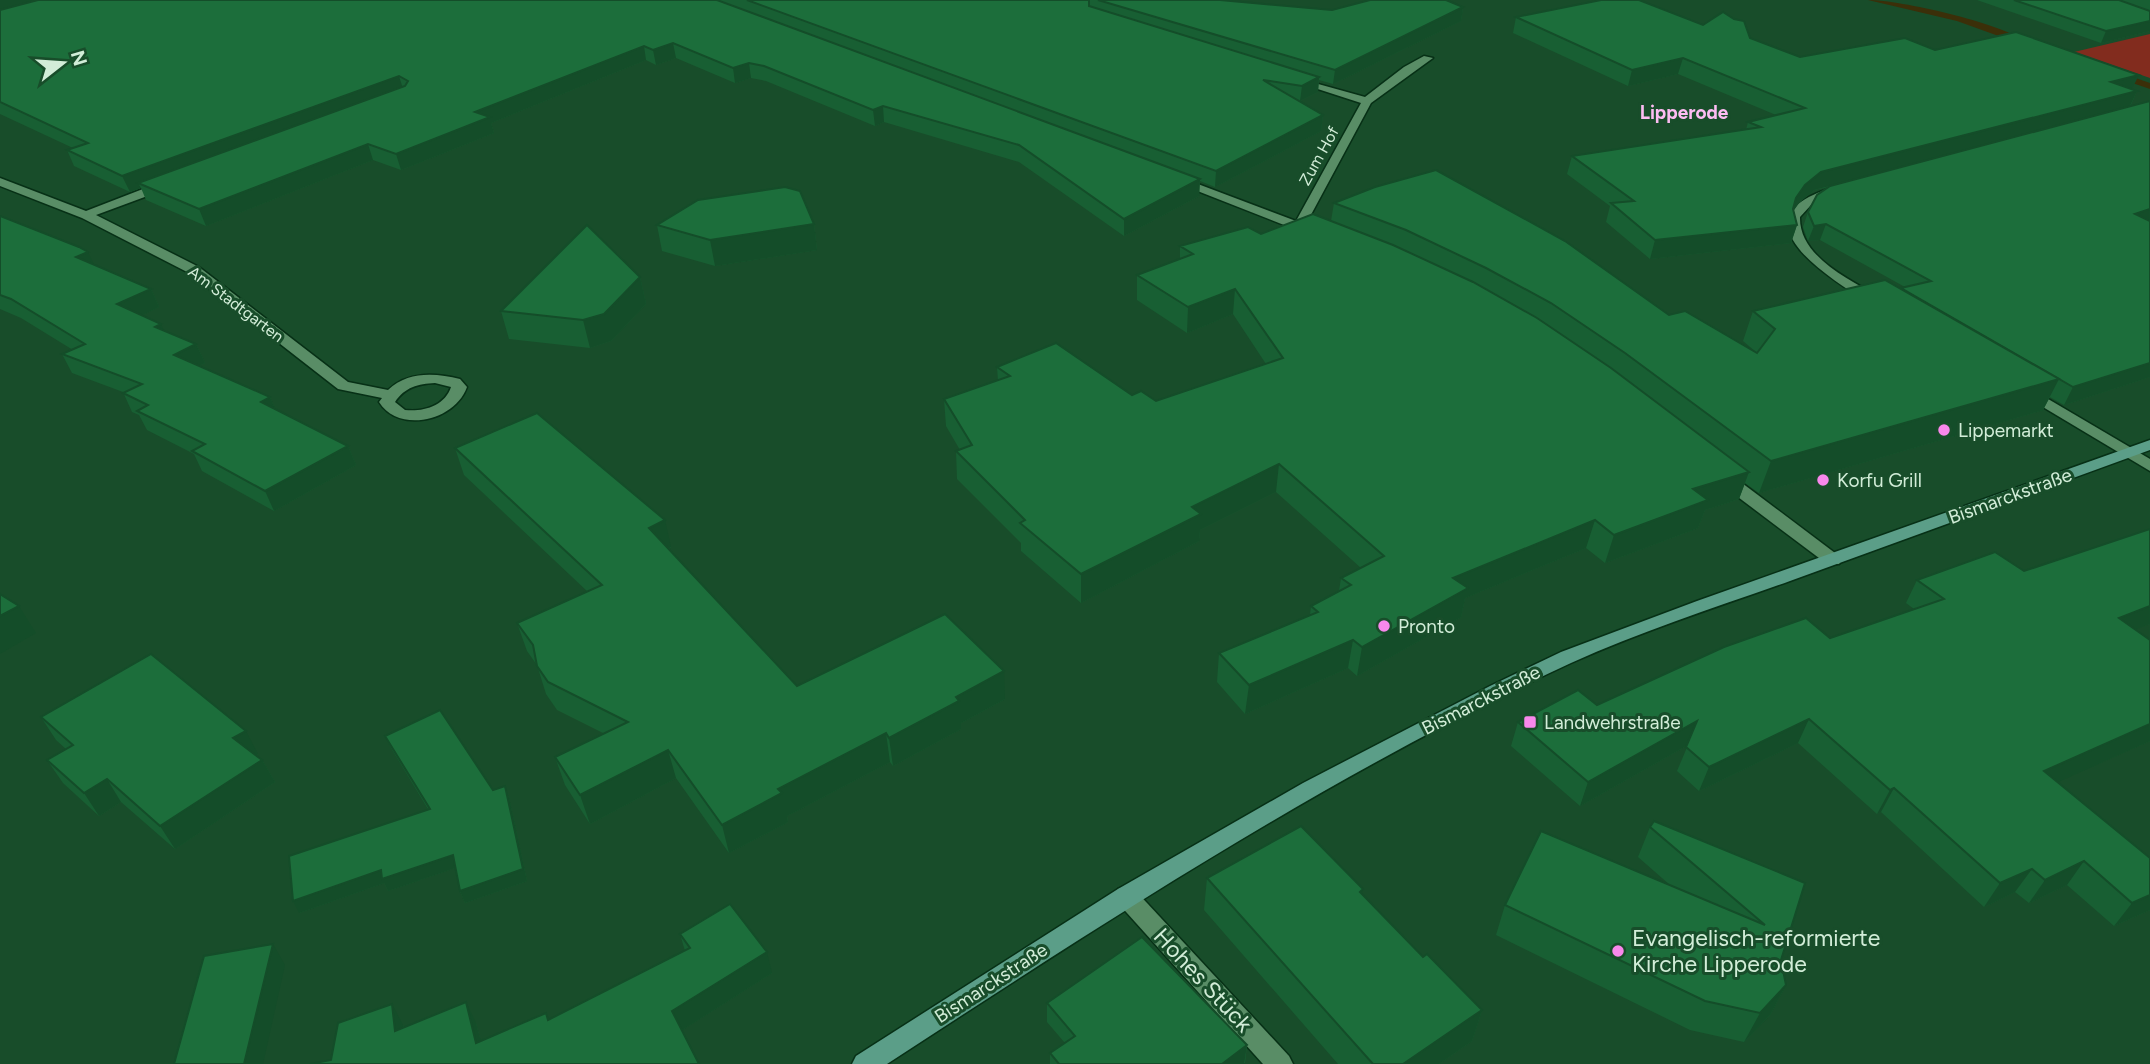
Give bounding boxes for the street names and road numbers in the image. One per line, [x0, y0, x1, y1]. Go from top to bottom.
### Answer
street label: Zum Hof [1295, 123, 1343, 189]
street label: Am Stadtgarten [185, 262, 287, 346]
street label: Bismarckstraße [1945, 463, 2075, 529]
street label: Bismarckstraße [1418, 660, 1544, 740]
street label: Hohes Stück [1148, 922, 1259, 1038]
street label: Bismarckstraße [930, 938, 1052, 1028]

